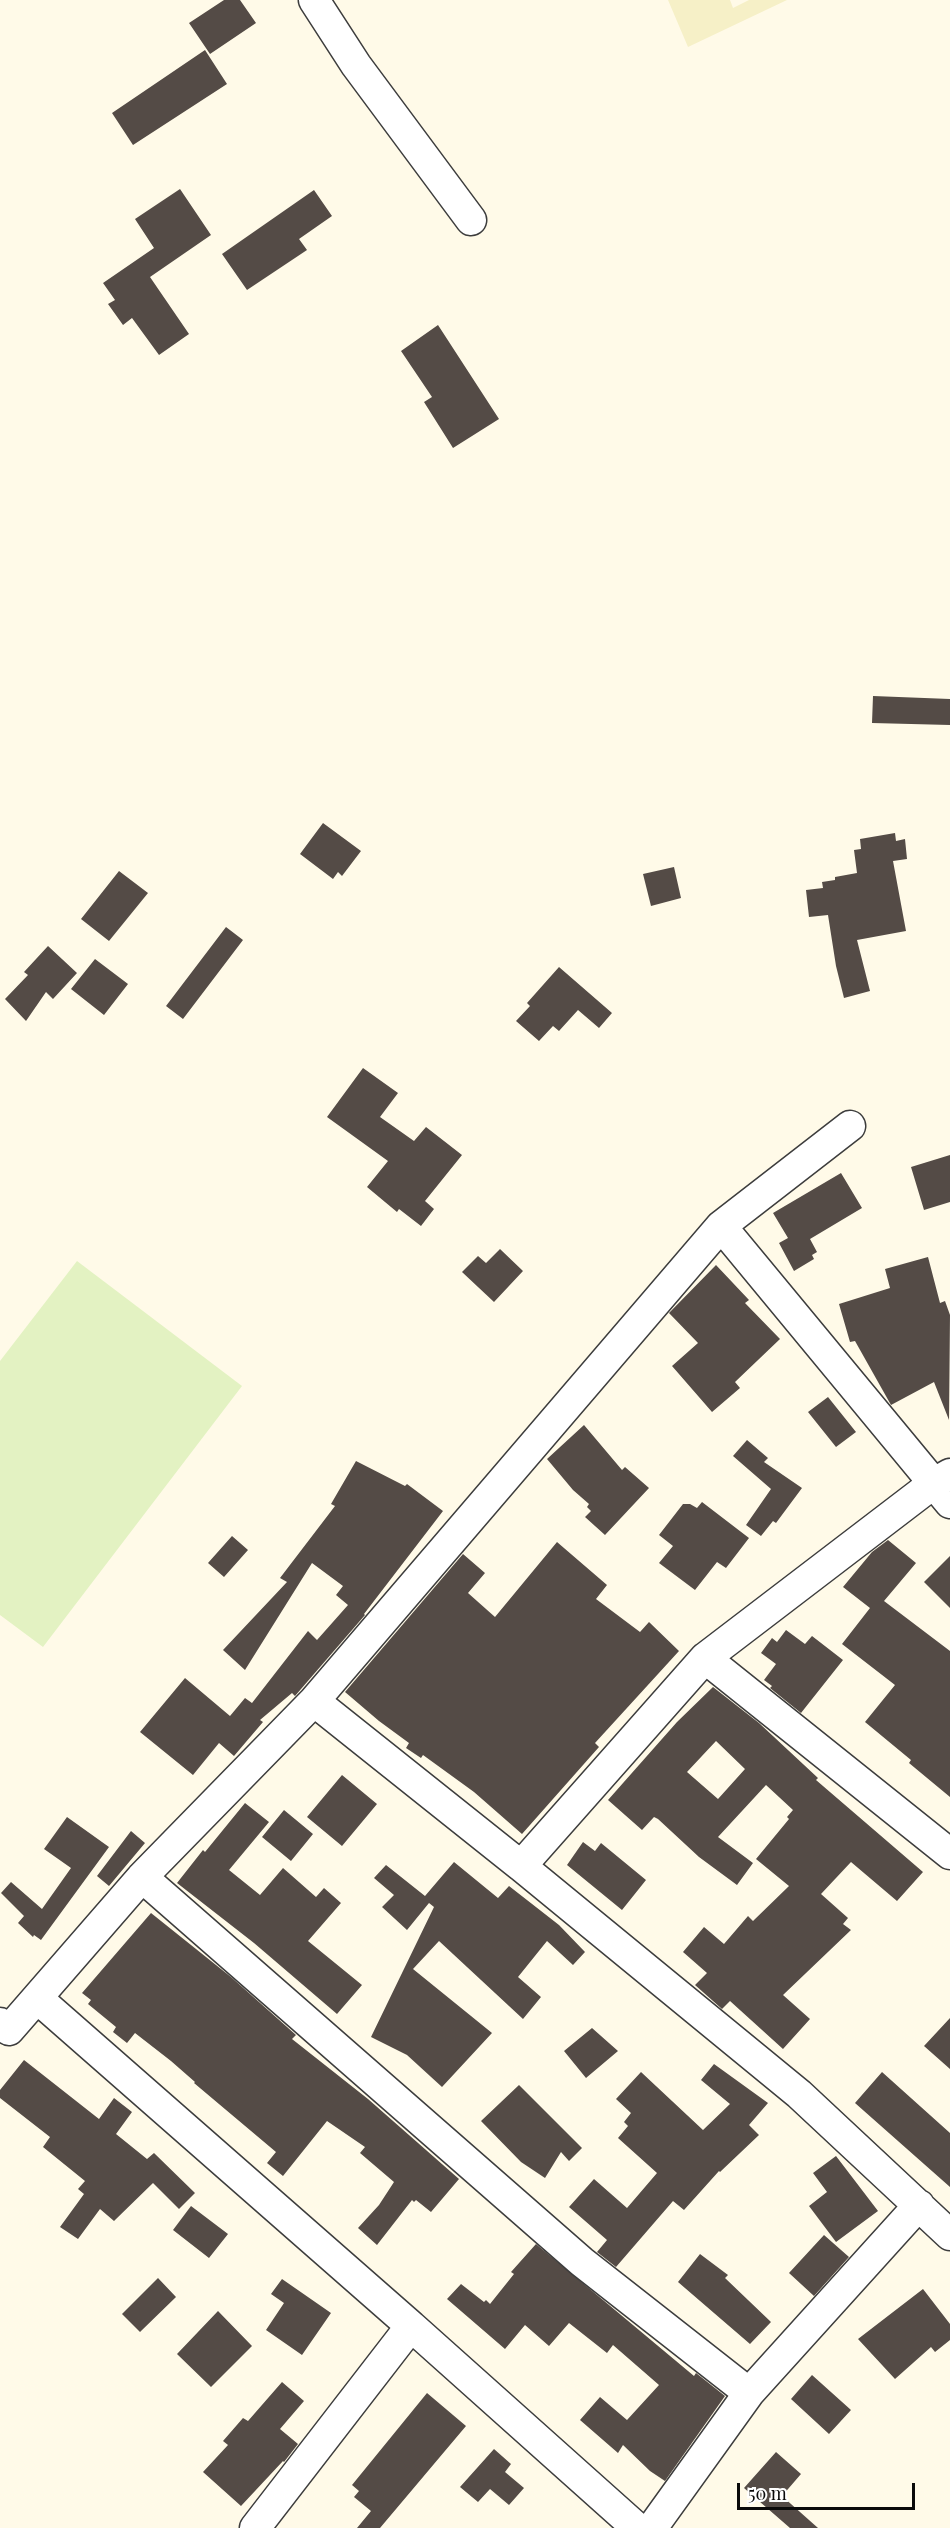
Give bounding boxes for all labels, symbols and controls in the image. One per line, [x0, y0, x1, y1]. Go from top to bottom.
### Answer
scale bar [740, 2471, 918, 2509]
text: 50 m [748, 2481, 787, 2505]

